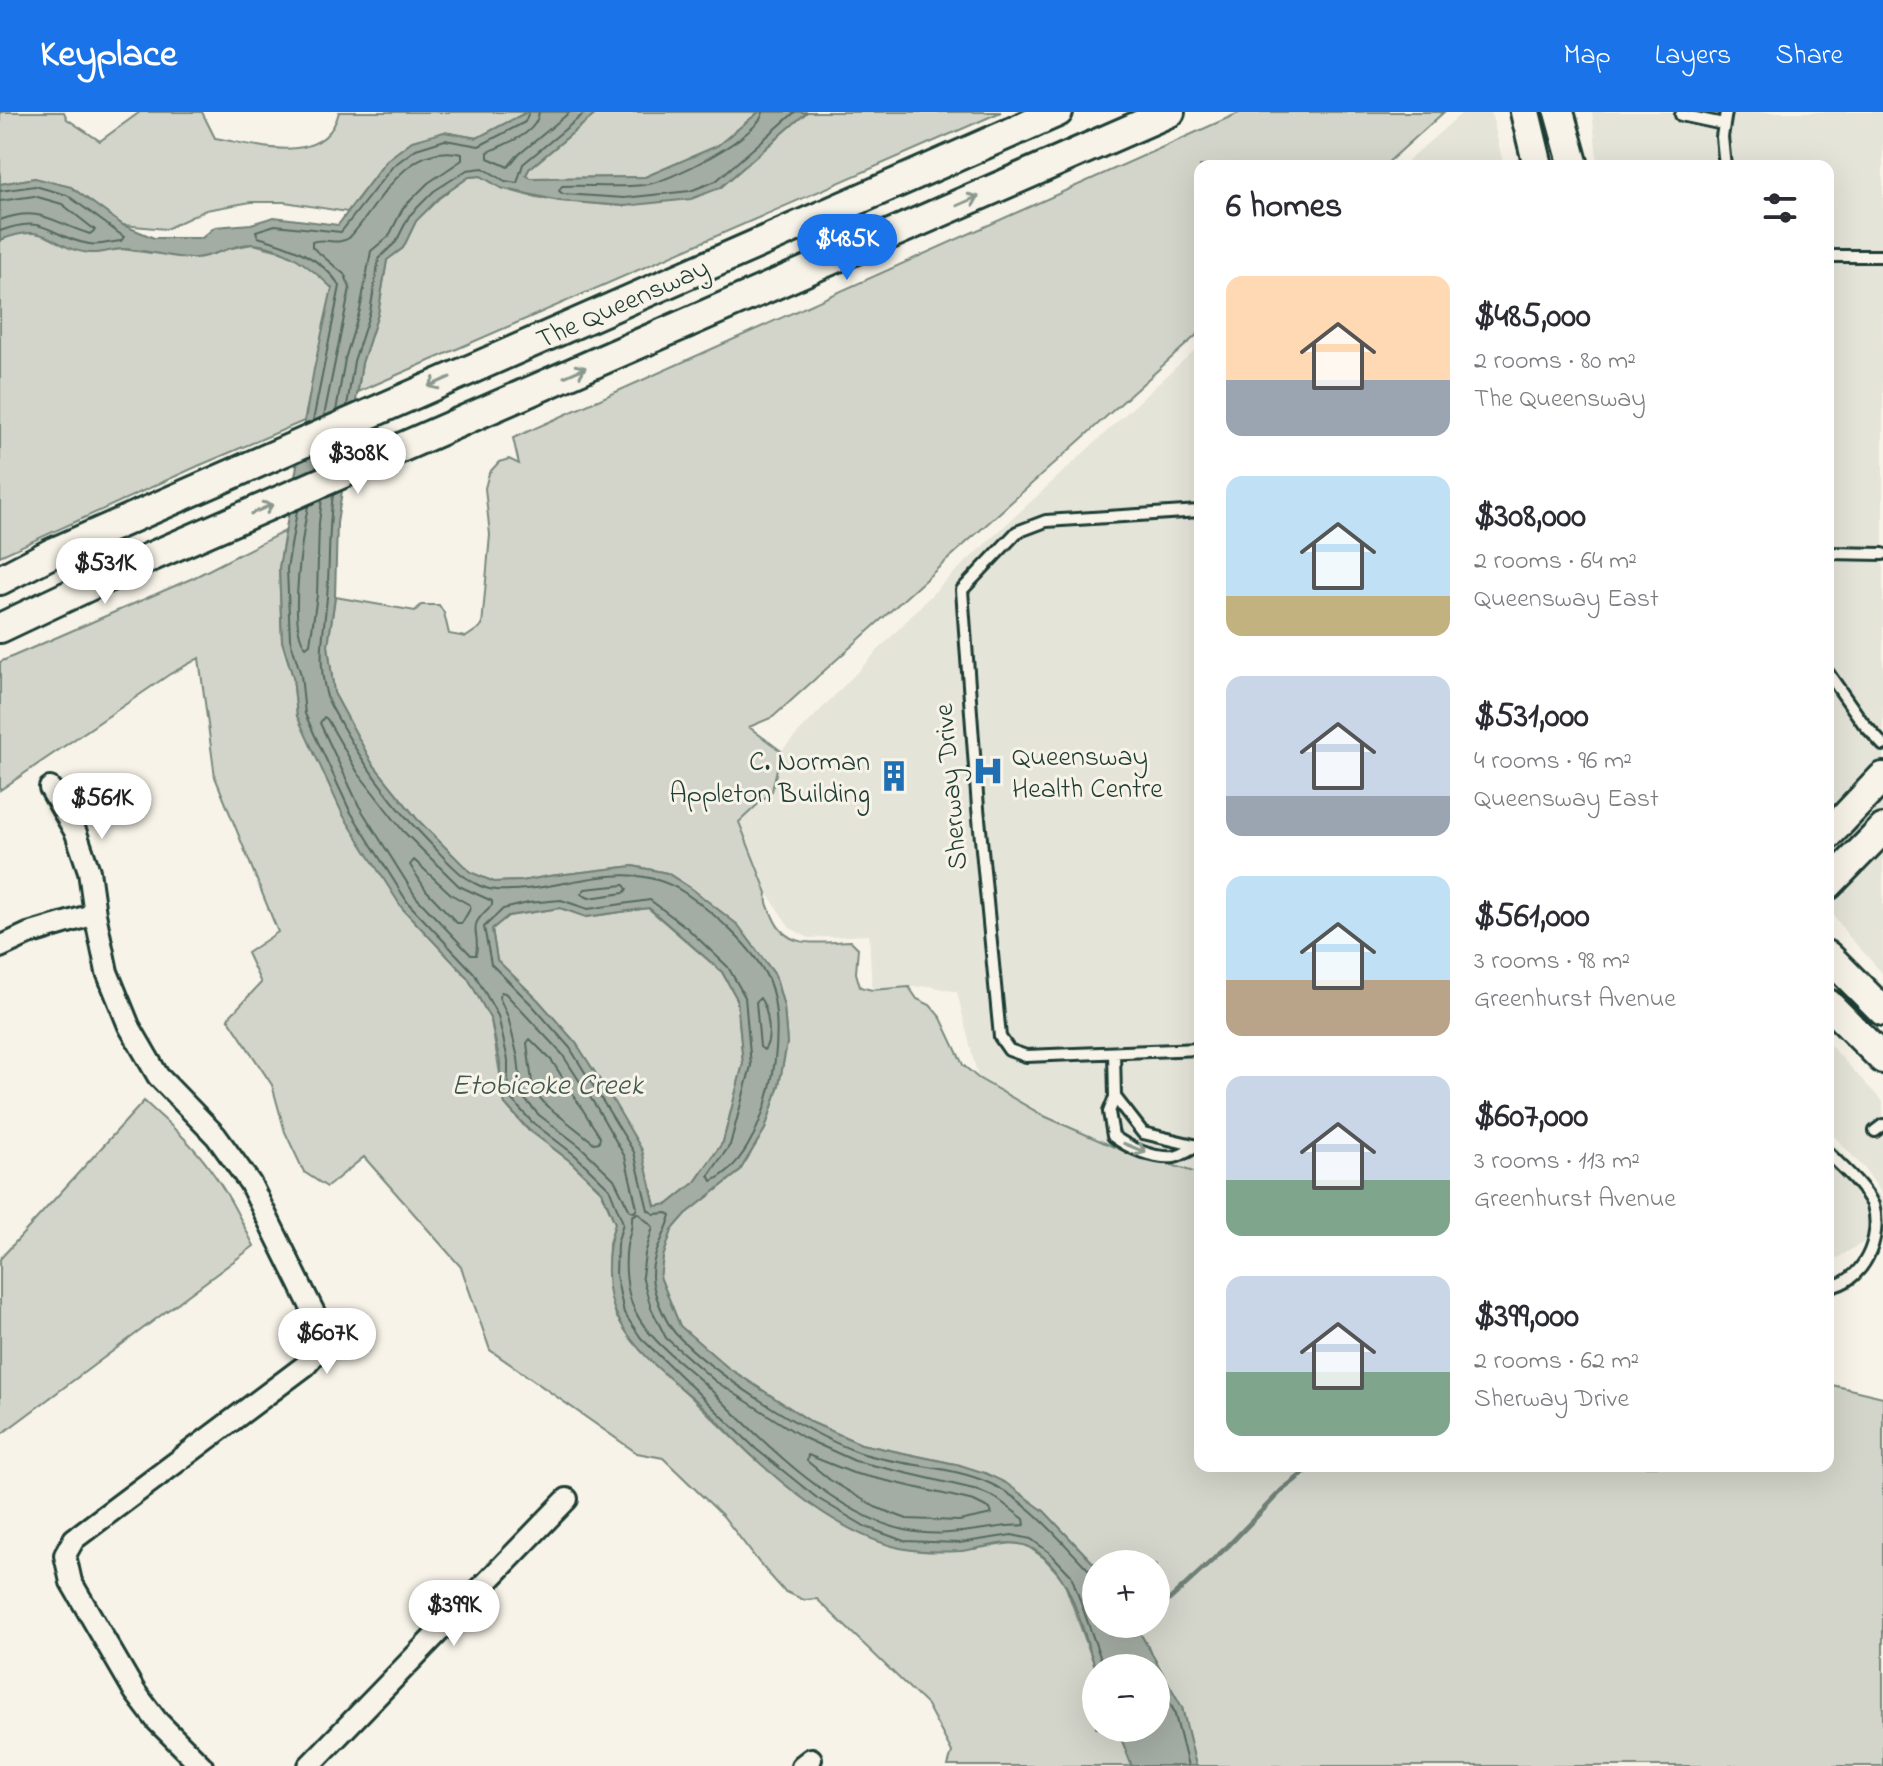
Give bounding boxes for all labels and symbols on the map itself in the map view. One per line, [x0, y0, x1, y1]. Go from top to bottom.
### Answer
one-way arrow [955, 192, 979, 207]
pin: $485K [791, 214, 903, 282]
street label: The Queensway [531, 249, 716, 362]
one-way arrow [563, 363, 587, 378]
one-way arrow [427, 375, 451, 390]
pin: $308K [302, 428, 414, 496]
one-way arrow [250, 501, 274, 516]
pin: $531K [49, 538, 161, 606]
street label: Sherway Drive [925, 701, 980, 872]
place label: Queensway Health Centre [1012, 738, 1163, 811]
place label: C. Norman Appleton Building [669, 743, 870, 816]
hospital icon: Queensway Health Centre [971, 754, 1005, 788]
building icon: C. Norman Appleton Building [877, 759, 911, 793]
pin: $561K [46, 773, 158, 841]
water label: Etobicoke Creek [451, 1065, 645, 1109]
one-way arrow [1122, 1142, 1147, 1156]
pin: $607K [271, 1308, 383, 1376]
pin: $399K [398, 1580, 510, 1648]

